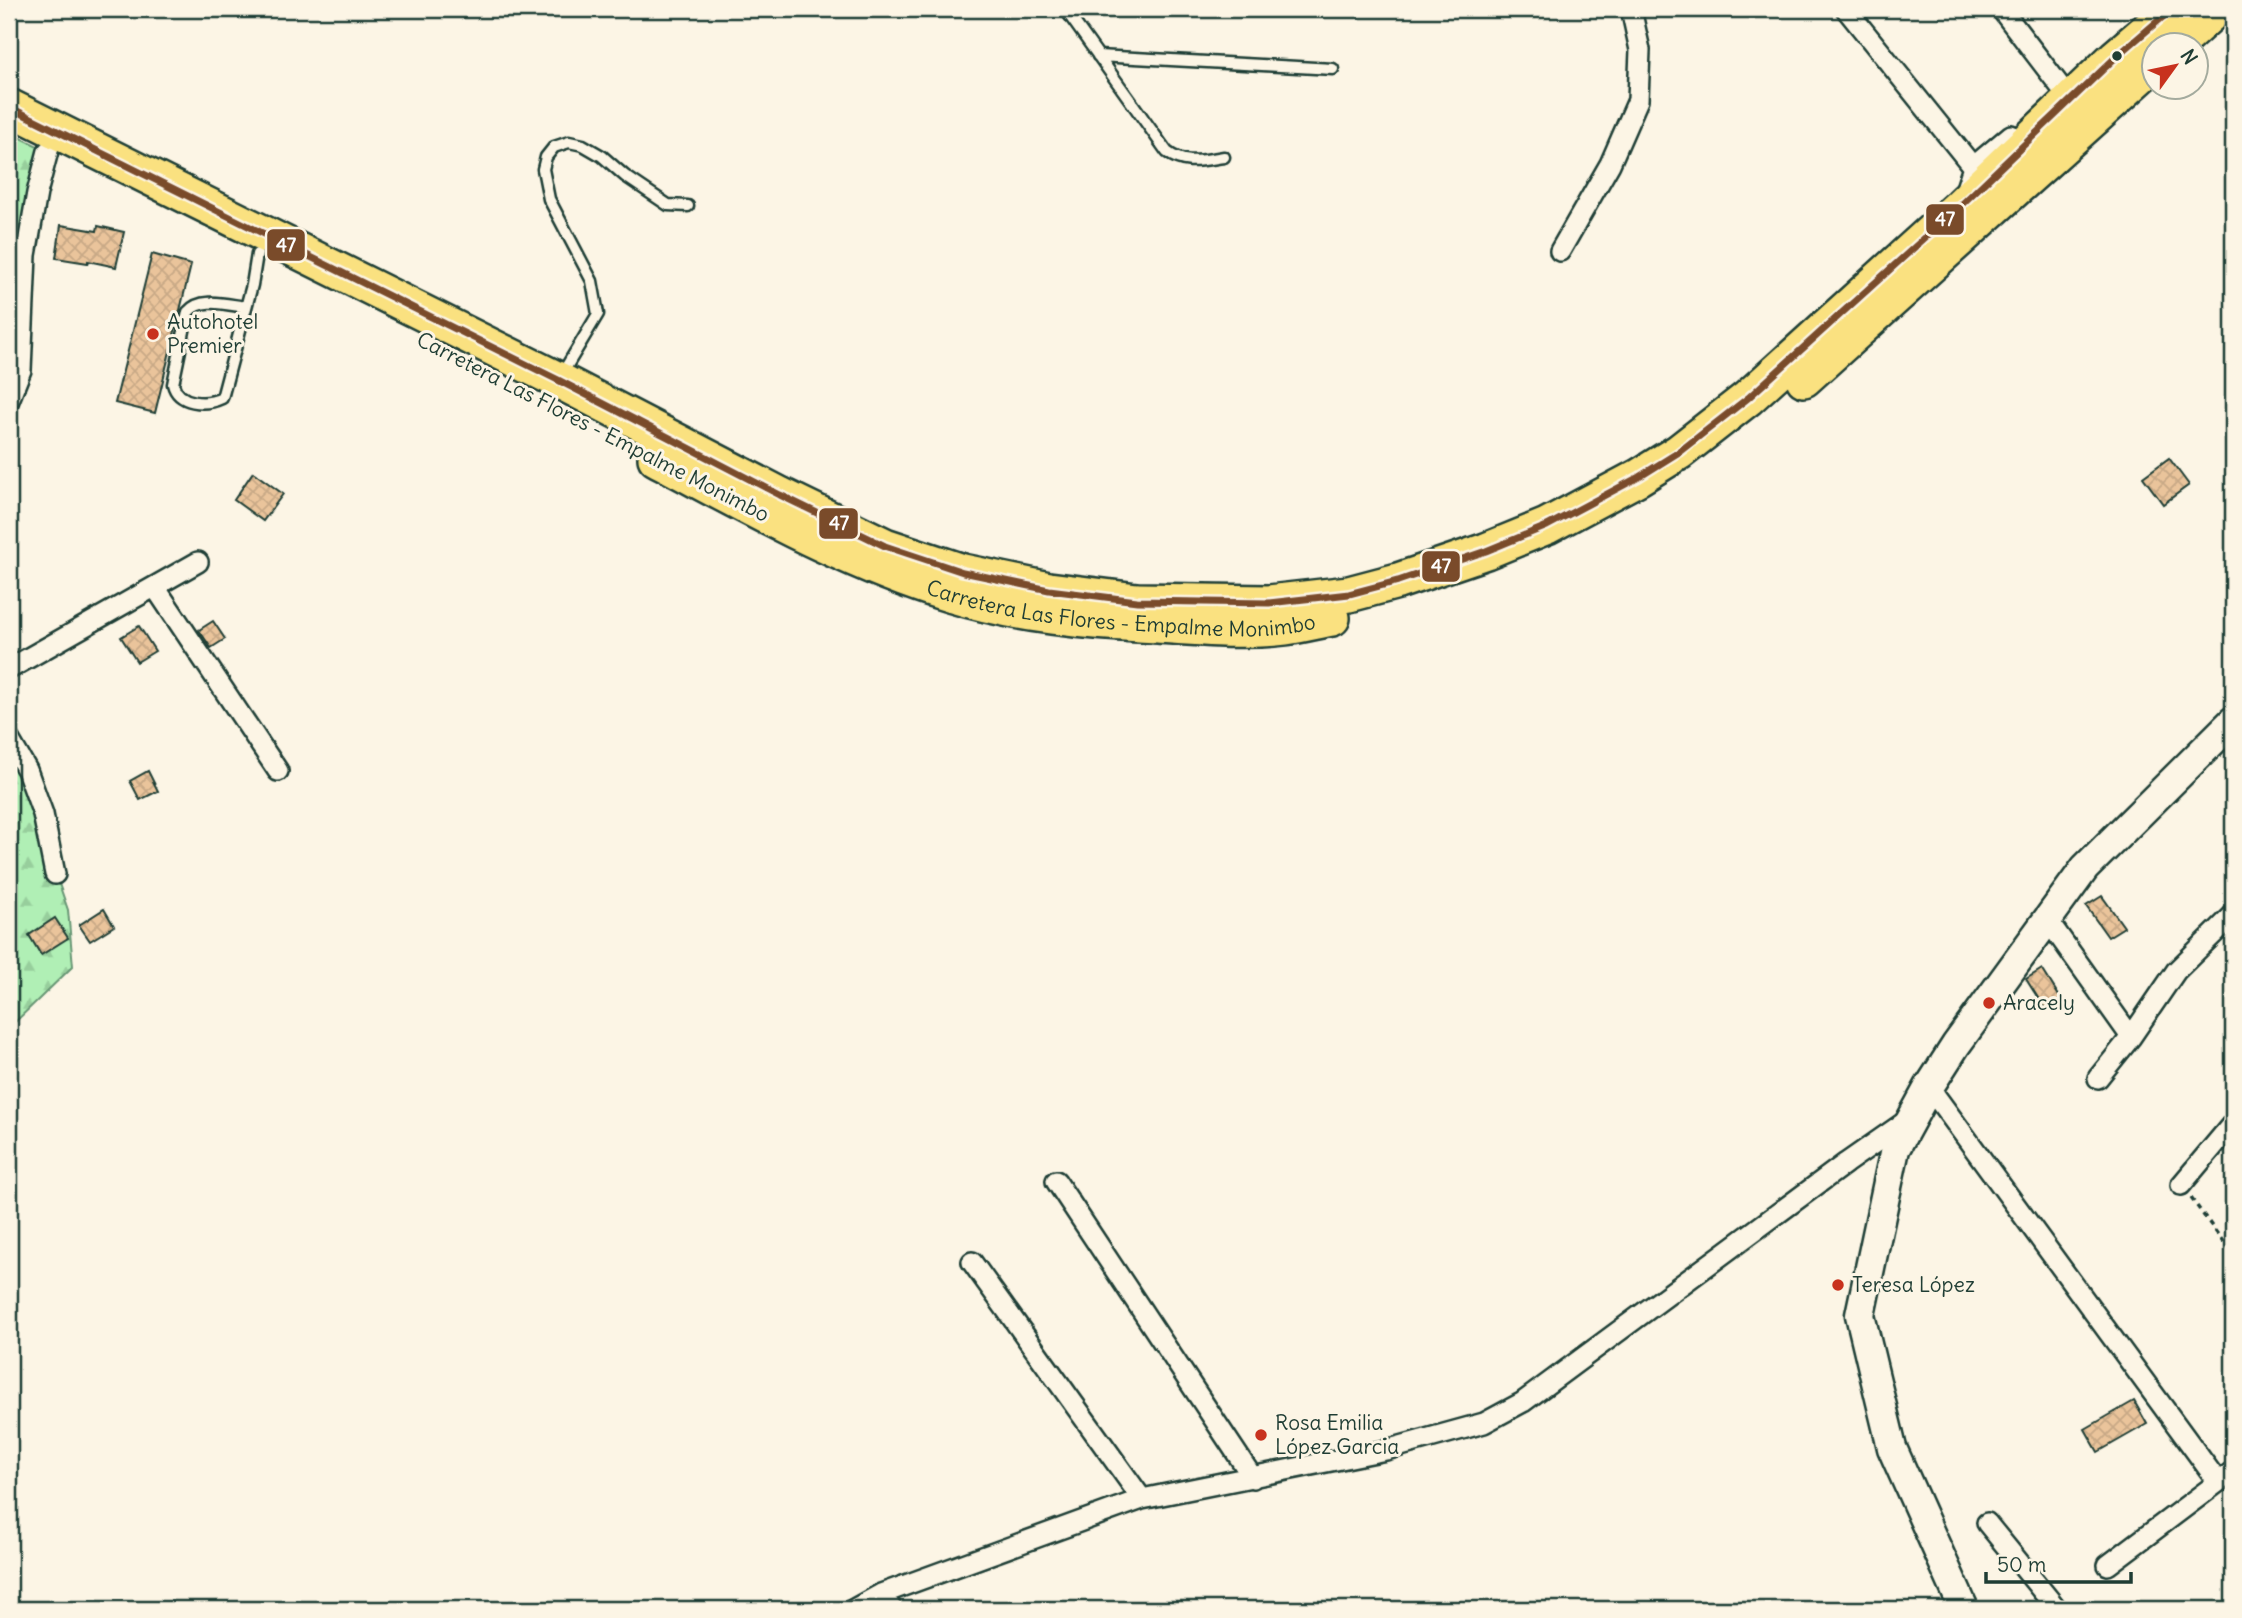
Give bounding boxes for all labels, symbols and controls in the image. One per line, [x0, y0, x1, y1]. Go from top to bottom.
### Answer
north arrow [2140, 32, 2210, 102]
text: N [2176, 45, 2203, 69]
unlabelled marker [2110, 49, 2124, 63]
line badge: 47 [1925, 203, 1965, 236]
text: 47 [1935, 207, 1956, 231]
line badge: 47 [266, 228, 306, 262]
text: 47 [276, 233, 297, 257]
place label: Autohotel Premier [167, 308, 258, 359]
street label: Carretera Las Flores - Empalme Monimbo [412, 325, 774, 528]
marker: Autohotel Premier [145, 326, 161, 342]
line badge: 47 [818, 507, 859, 540]
text: 47 [829, 511, 850, 535]
line badge: 47 [1421, 550, 1461, 583]
text: 47 [1431, 554, 1452, 578]
street label: Carretera Las Flores - Empalme Monimbo [923, 574, 1318, 642]
place label: Aracely [2003, 989, 2075, 1016]
marker: Aracely [1981, 995, 1997, 1011]
place label: Teresa López [1852, 1271, 1975, 1298]
marker: Teresa López [1830, 1277, 1846, 1293]
place label: Rosa Emilia López Garcia [1275, 1409, 1399, 1460]
marker: Rosa Emilia López Garcia [1253, 1427, 1269, 1443]
scale bar [1986, 1541, 2132, 1585]
text: 50 m [1997, 1551, 2046, 1578]

